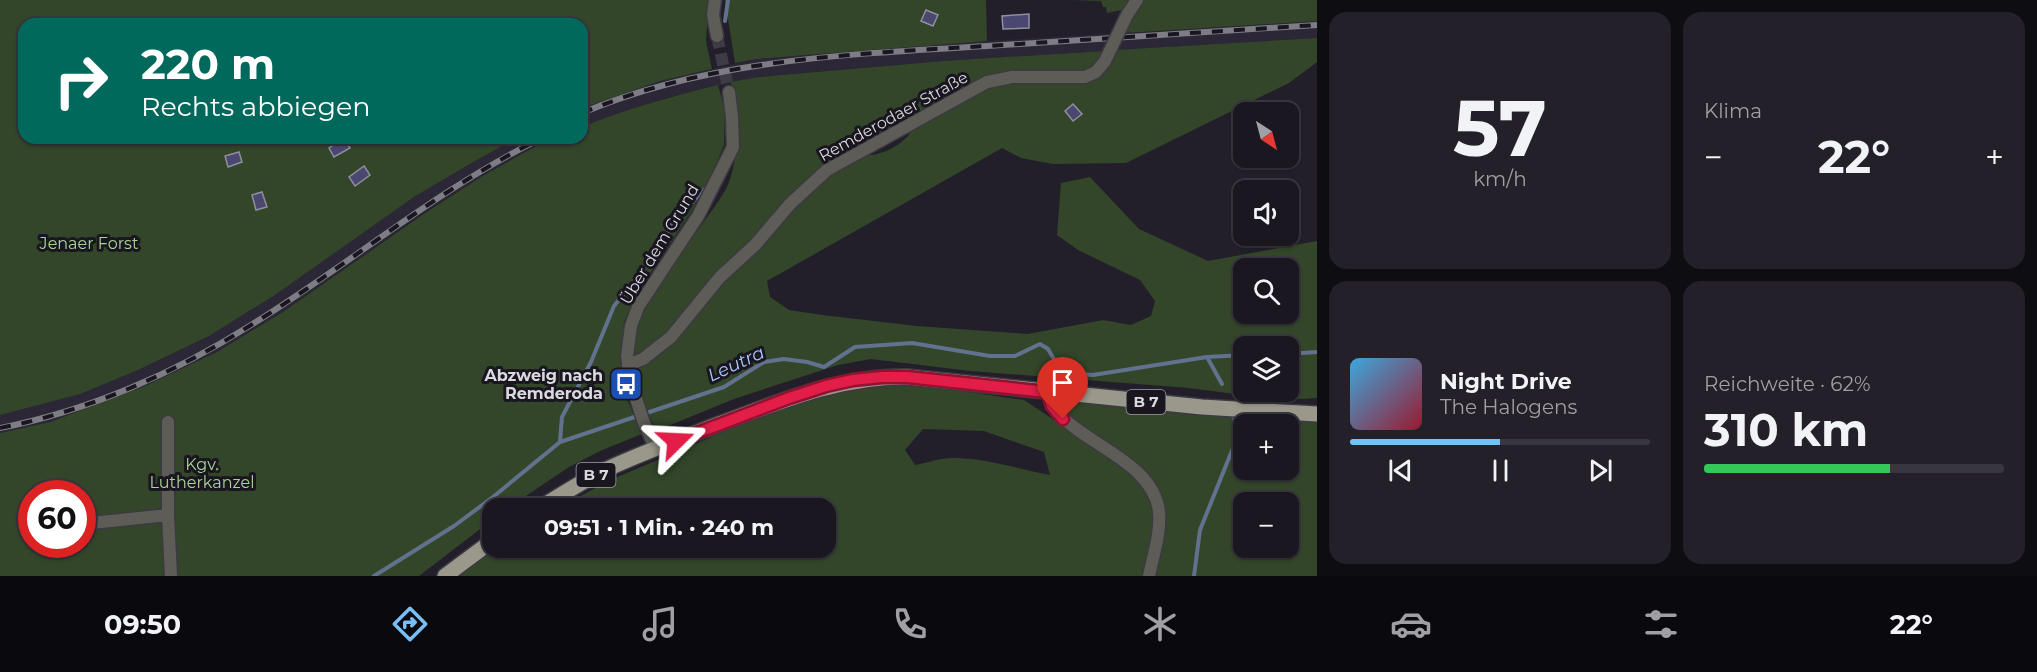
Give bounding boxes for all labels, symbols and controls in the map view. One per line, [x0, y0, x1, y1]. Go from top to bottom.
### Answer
text: 220 m [141, 38, 275, 90]
icon: right [42, 42, 120, 120]
street label: Remderodaer Straße [815, 68, 971, 165]
text: 57 [1453, 80, 1547, 176]
text: Rechts abbiegen [141, 90, 370, 123]
text: Klima [1704, 99, 1762, 123]
north arrow [1233, 102, 1299, 168]
map controls [1233, 102, 1299, 558]
text: 22° [1818, 129, 1890, 184]
text: − [1704, 137, 1723, 177]
text: + [1985, 137, 2004, 177]
text: km/h [1473, 167, 1527, 191]
street label: Über dem Grund [615, 180, 703, 308]
button: sound [1233, 180, 1299, 246]
park label: Jenaer Forst [39, 234, 139, 253]
button: search [1233, 258, 1299, 324]
button: layers [1233, 336, 1299, 402]
water label: Leutra [704, 341, 768, 387]
pin [1037, 357, 1088, 419]
place label: Abzweig nach Remderoda [483, 366, 603, 403]
bus stop icon: Abzweig nach Remderoda [608, 366, 644, 402]
icon: arrive [1046, 366, 1079, 399]
text: Night Drive [1440, 368, 1572, 395]
text: Reichweite · 62% [1704, 372, 1871, 396]
road number: B 7 [1126, 390, 1166, 414]
text: The Halogens [1440, 395, 1577, 419]
text: 310 km [1704, 402, 1868, 457]
position arrow [644, 409, 708, 473]
button: + [1233, 414, 1299, 480]
icon: previous [1384, 454, 1417, 487]
icon: pause [1484, 454, 1517, 487]
icon: next [1584, 454, 1617, 487]
park label: Kgv. Lutherkanzel [150, 455, 255, 492]
road number: B 7 [576, 463, 616, 487]
speed limit sign: 60 [18, 480, 96, 558]
button: − [1233, 492, 1299, 558]
text: 09:51 · 1 Min. · 240 m [544, 514, 774, 541]
icon: directions [389, 603, 431, 645]
icon: music [639, 603, 681, 645]
icon: phone [889, 603, 931, 645]
icon: climate [1139, 603, 1181, 645]
icon: car [1390, 603, 1432, 645]
icon: filters [1640, 603, 1682, 645]
text: 09:50 [104, 608, 181, 641]
text: 22° [1890, 608, 1933, 641]

